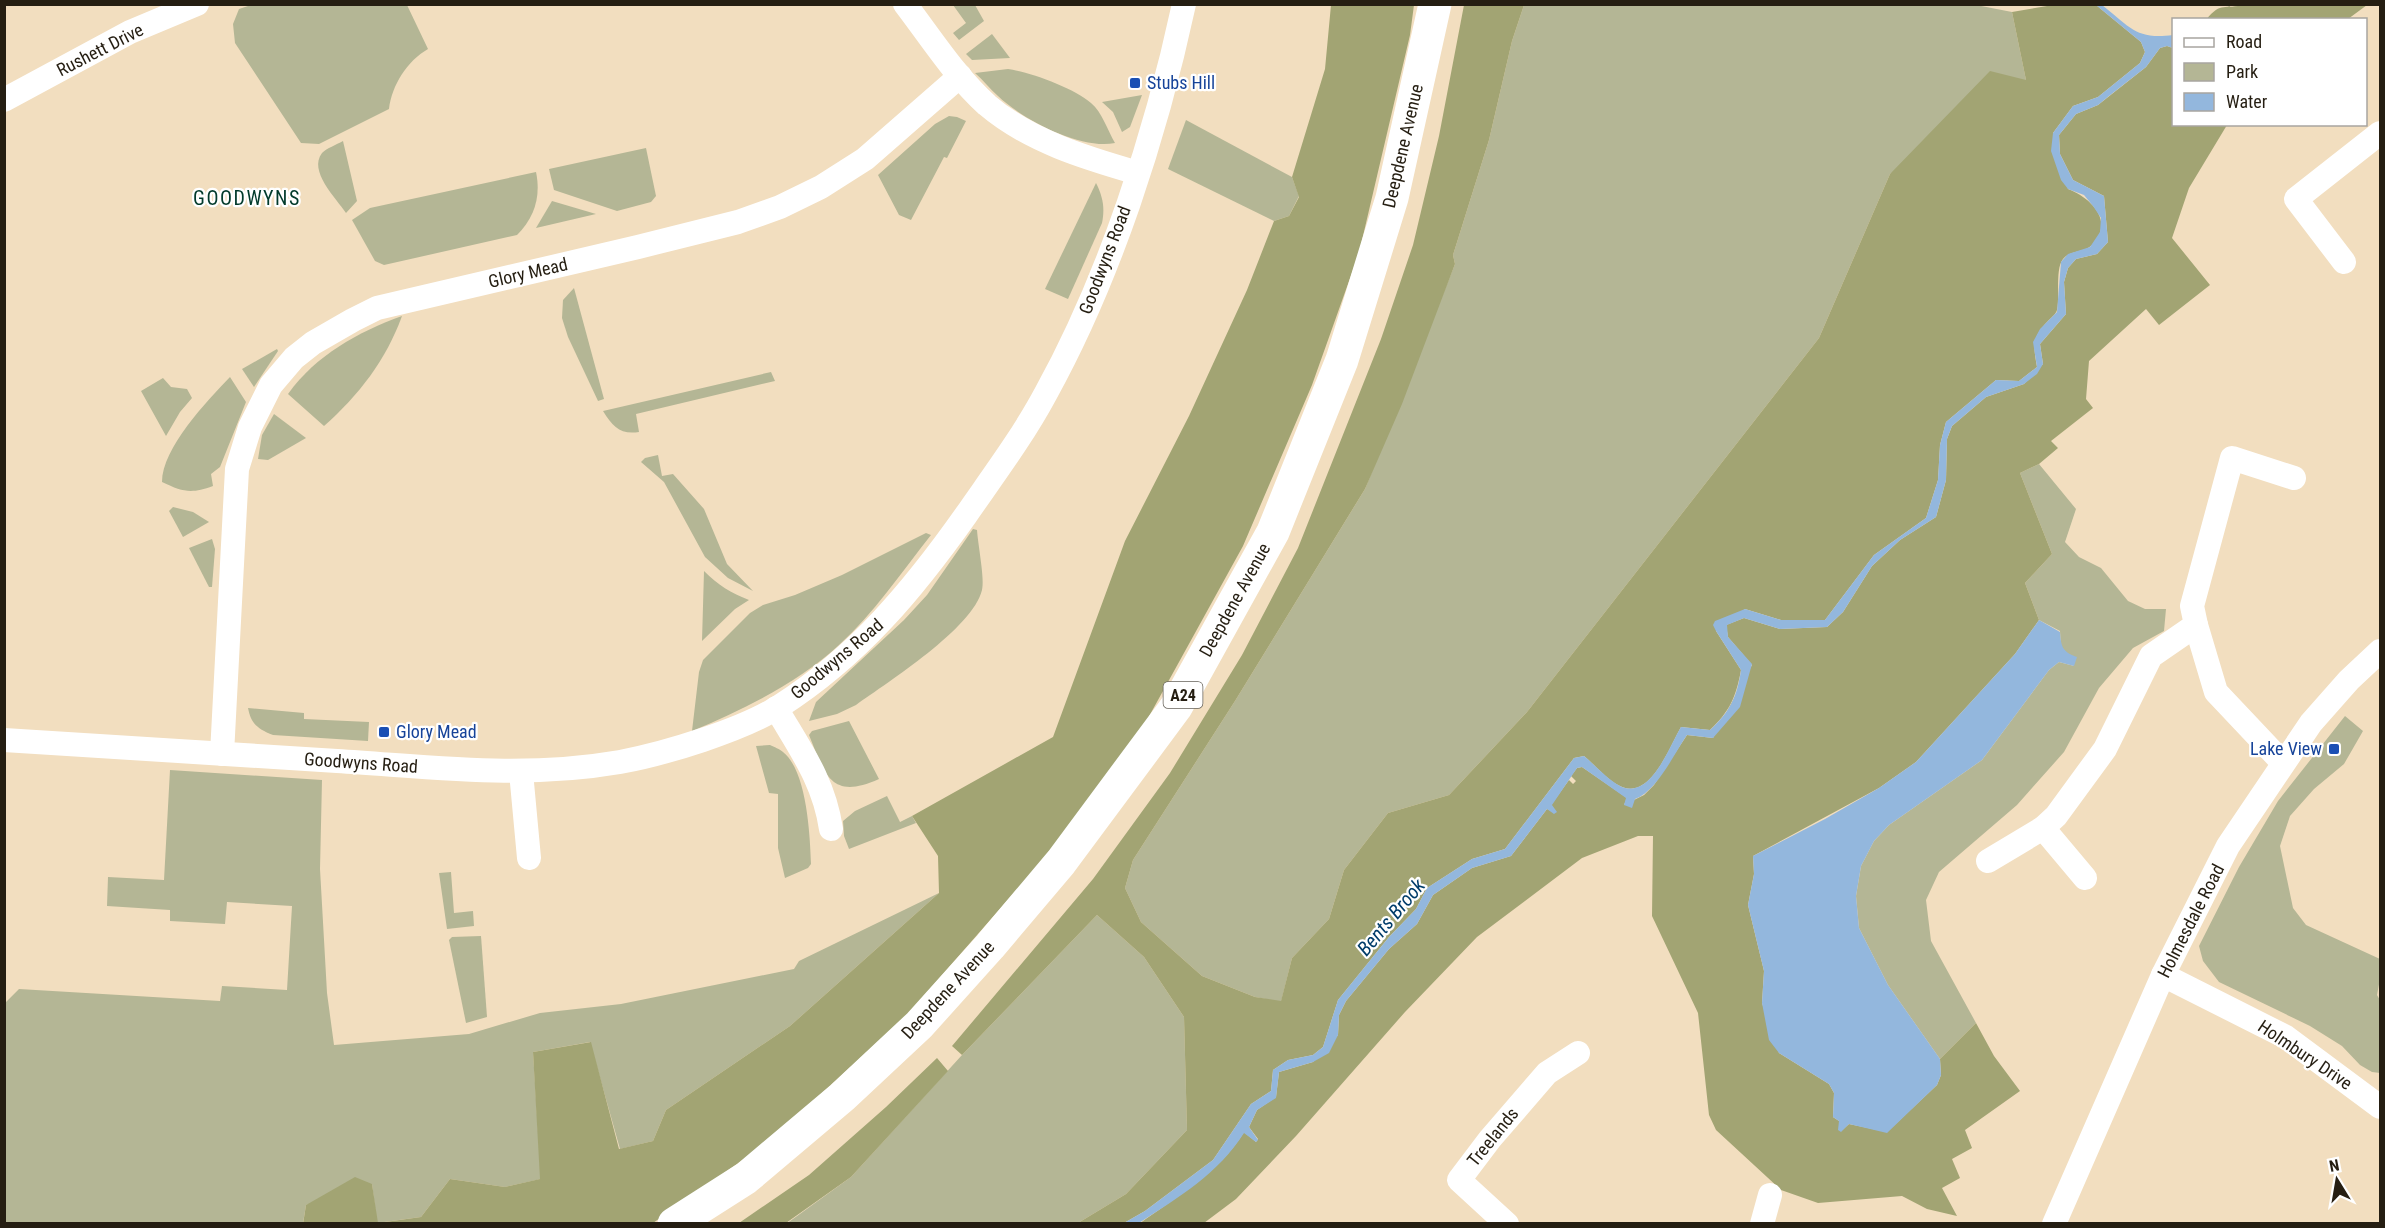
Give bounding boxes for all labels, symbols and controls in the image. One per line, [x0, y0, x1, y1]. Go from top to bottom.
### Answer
legend [2172, 18, 2367, 126]
street label: Rushett Drive [53, 19, 147, 80]
text: Road [2226, 31, 2262, 52]
text: Park [2226, 61, 2258, 82]
place label: Stubs Hill [1147, 72, 1215, 93]
marker: Stubs Hill [1128, 76, 1142, 90]
street label: Deepdene Avenue [1378, 82, 1427, 210]
text: Water [2226, 91, 2268, 112]
district label: GOODWYNS [193, 186, 301, 210]
street label: Goodwyns Road [1074, 203, 1135, 317]
street label: Glory Mead [486, 253, 570, 292]
street label: Deepdene Avenue [1195, 539, 1274, 660]
street label: Goodwyns Road [786, 614, 887, 703]
road number: A24 [1164, 682, 1202, 708]
place label: Glory Mead [396, 721, 477, 742]
marker: Glory Mead [377, 725, 391, 739]
place label: Lake View [2250, 738, 2322, 759]
marker: Lake View [2327, 742, 2341, 756]
street label: Goodwyns Road [303, 748, 419, 777]
street label: Holmesdale Road [2153, 860, 2228, 981]
water label: Bents Brook [1352, 873, 1431, 960]
street label: Deepdene Avenue [897, 936, 998, 1043]
street label: Holmbury Drive [2254, 1016, 2356, 1094]
street label: Treelands [1463, 1103, 1523, 1170]
north arrow [2307, 1150, 2367, 1210]
text: N [2328, 1156, 2341, 1176]

